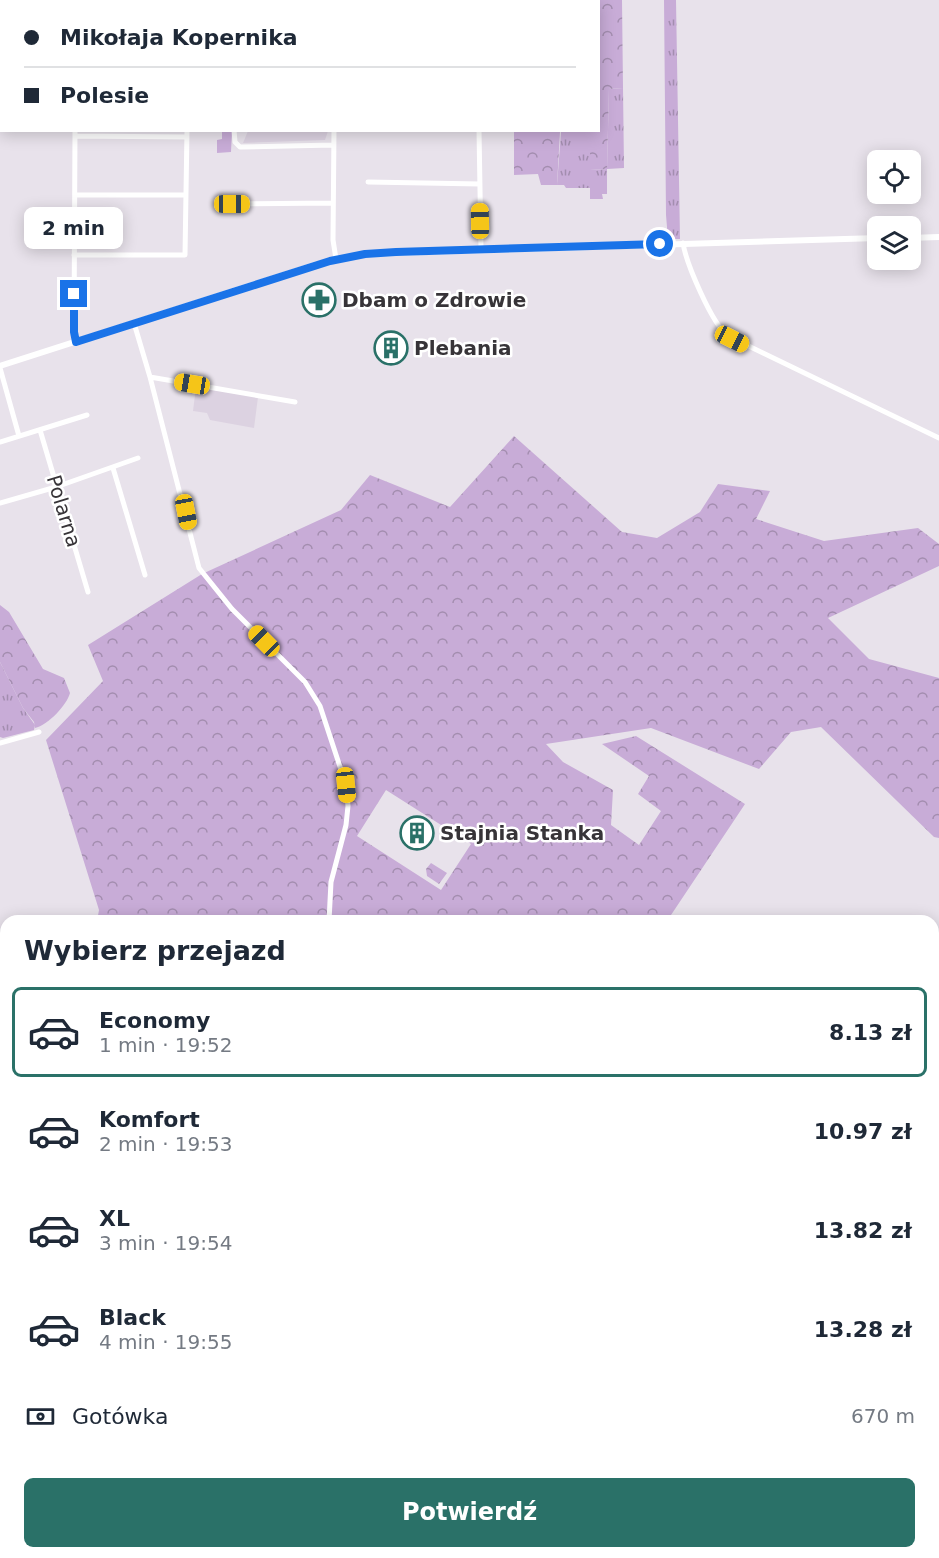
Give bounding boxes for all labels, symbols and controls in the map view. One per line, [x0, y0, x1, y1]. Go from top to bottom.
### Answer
text: Mikołaja Kopernika [60, 25, 298, 50]
text: Polesie [60, 83, 149, 108]
map controls [867, 150, 921, 270]
button: locate [867, 150, 921, 204]
car [214, 195, 250, 213]
car [471, 203, 489, 239]
callout: 2 min [25, 207, 124, 249]
text: 2 min [42, 216, 105, 240]
button: layers [867, 216, 921, 270]
route start [646, 230, 673, 257]
route end [60, 280, 87, 307]
pharmacy icon: Dbam o Zdrowie [301, 282, 337, 318]
place label: Dbam o Zdrowie [342, 288, 526, 312]
car [712, 323, 752, 355]
building icon: Plebania [373, 330, 409, 366]
place label: Plebania [414, 336, 511, 360]
car [173, 372, 211, 396]
street label: Polarna [42, 472, 86, 550]
car [174, 493, 198, 531]
car [245, 622, 283, 660]
car [335, 766, 357, 804]
building icon: Stajnia Stanka [399, 815, 435, 851]
place label: Stajnia Stanka [440, 821, 604, 845]
text: Wybierz przejazd [24, 935, 286, 966]
icon: car [27, 1005, 81, 1059]
text: Economy [99, 1008, 210, 1033]
text: 8.13 zł [829, 1020, 912, 1045]
text: 1 min · 19:52 [99, 1033, 233, 1057]
icon: car [27, 1104, 81, 1158]
text: Komfort [99, 1107, 200, 1132]
text: 10.97 zł [814, 1119, 912, 1144]
text: 2 min · 19:53 [99, 1132, 233, 1156]
icon: car [27, 1203, 81, 1257]
text: XL [99, 1206, 130, 1231]
text: 13.82 zł [814, 1218, 912, 1243]
text: 3 min · 19:54 [99, 1231, 233, 1255]
icon: car [27, 1302, 81, 1356]
text: Black [99, 1305, 166, 1330]
text: 13.28 zł [814, 1317, 912, 1342]
text: 4 min · 19:55 [99, 1330, 233, 1354]
icon: cash [24, 1400, 57, 1433]
text: Gotówka [72, 1404, 168, 1429]
text: 670 m [851, 1404, 915, 1428]
button: Potwierdź [24, 1478, 915, 1547]

